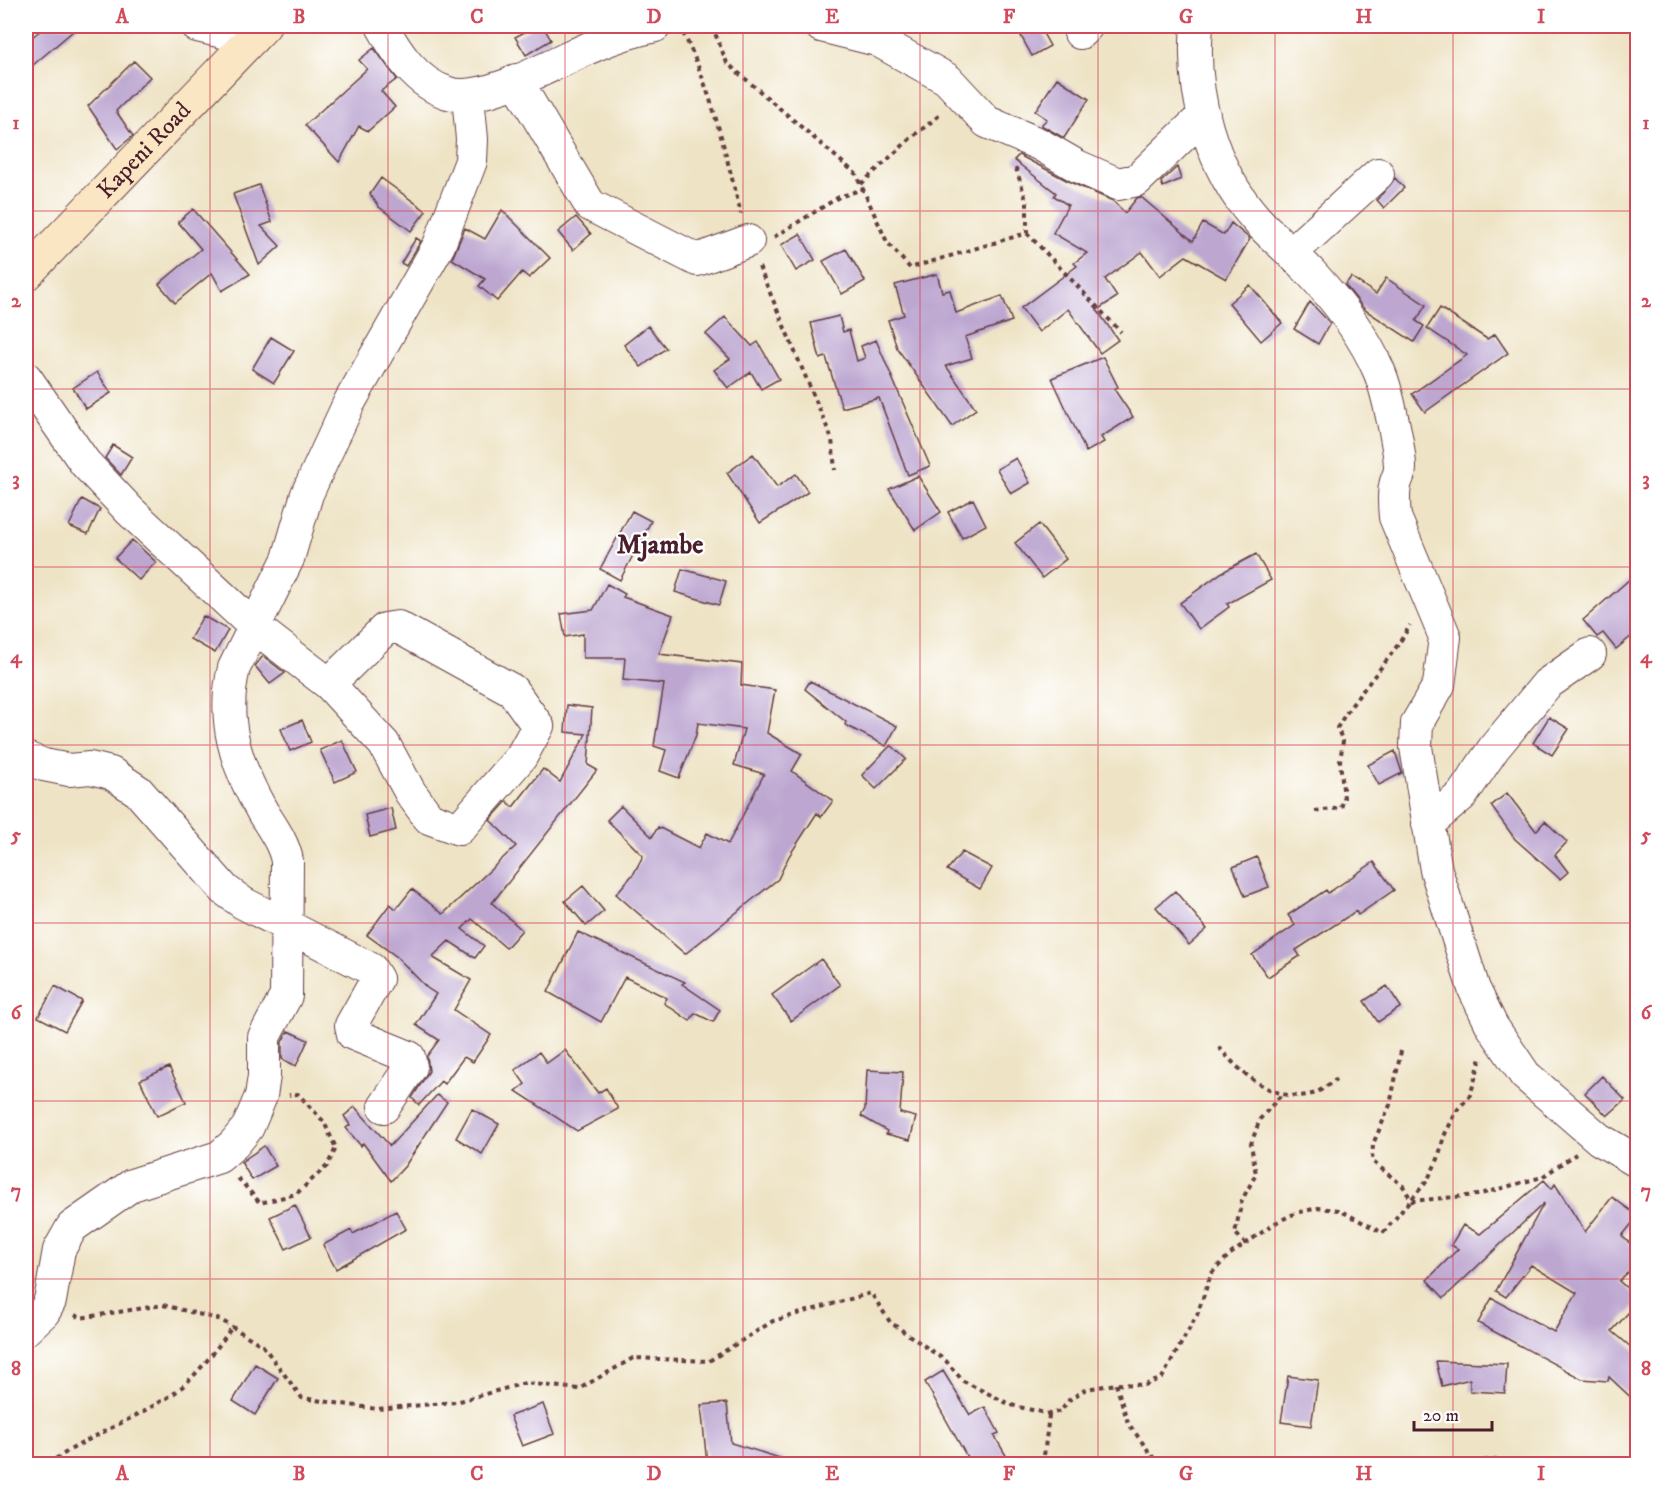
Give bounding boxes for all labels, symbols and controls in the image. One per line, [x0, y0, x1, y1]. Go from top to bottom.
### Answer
text: A [115, 5, 130, 30]
text: B [293, 5, 305, 30]
text: C [470, 5, 484, 30]
text: D [647, 5, 662, 30]
text: E [825, 5, 839, 30]
text: F [1003, 5, 1016, 30]
text: G [1179, 5, 1193, 30]
text: H [1356, 5, 1373, 30]
text: I [1537, 5, 1545, 30]
street label: Kapeni Road [91, 96, 198, 205]
text: 1 [12, 111, 20, 136]
text: 1 [1642, 111, 1650, 136]
text: 2 [11, 289, 22, 314]
text: 2 [1641, 289, 1652, 314]
text: 3 [12, 467, 20, 492]
text: 3 [1642, 467, 1650, 492]
district label: Mjambe [617, 528, 703, 562]
text: 4 [10, 645, 23, 670]
text: 4 [1640, 645, 1653, 670]
text: 5 [10, 823, 21, 848]
text: 5 [1640, 823, 1651, 848]
text: 6 [11, 1001, 23, 1026]
text: 6 [1641, 1001, 1653, 1026]
text: 7 [11, 1179, 21, 1204]
text: 7 [1641, 1179, 1651, 1204]
text: 8 [11, 1357, 21, 1382]
text: 8 [1641, 1357, 1651, 1382]
scale bar [1414, 1394, 1492, 1432]
text: 20 m [1423, 1405, 1459, 1427]
text: A [115, 1462, 130, 1487]
text: B [293, 1462, 305, 1487]
text: C [470, 1462, 484, 1487]
text: D [647, 1462, 662, 1487]
text: E [825, 1462, 839, 1487]
text: F [1003, 1462, 1016, 1487]
text: G [1179, 1462, 1193, 1487]
text: H [1356, 1462, 1373, 1487]
text: I [1537, 1462, 1545, 1487]

